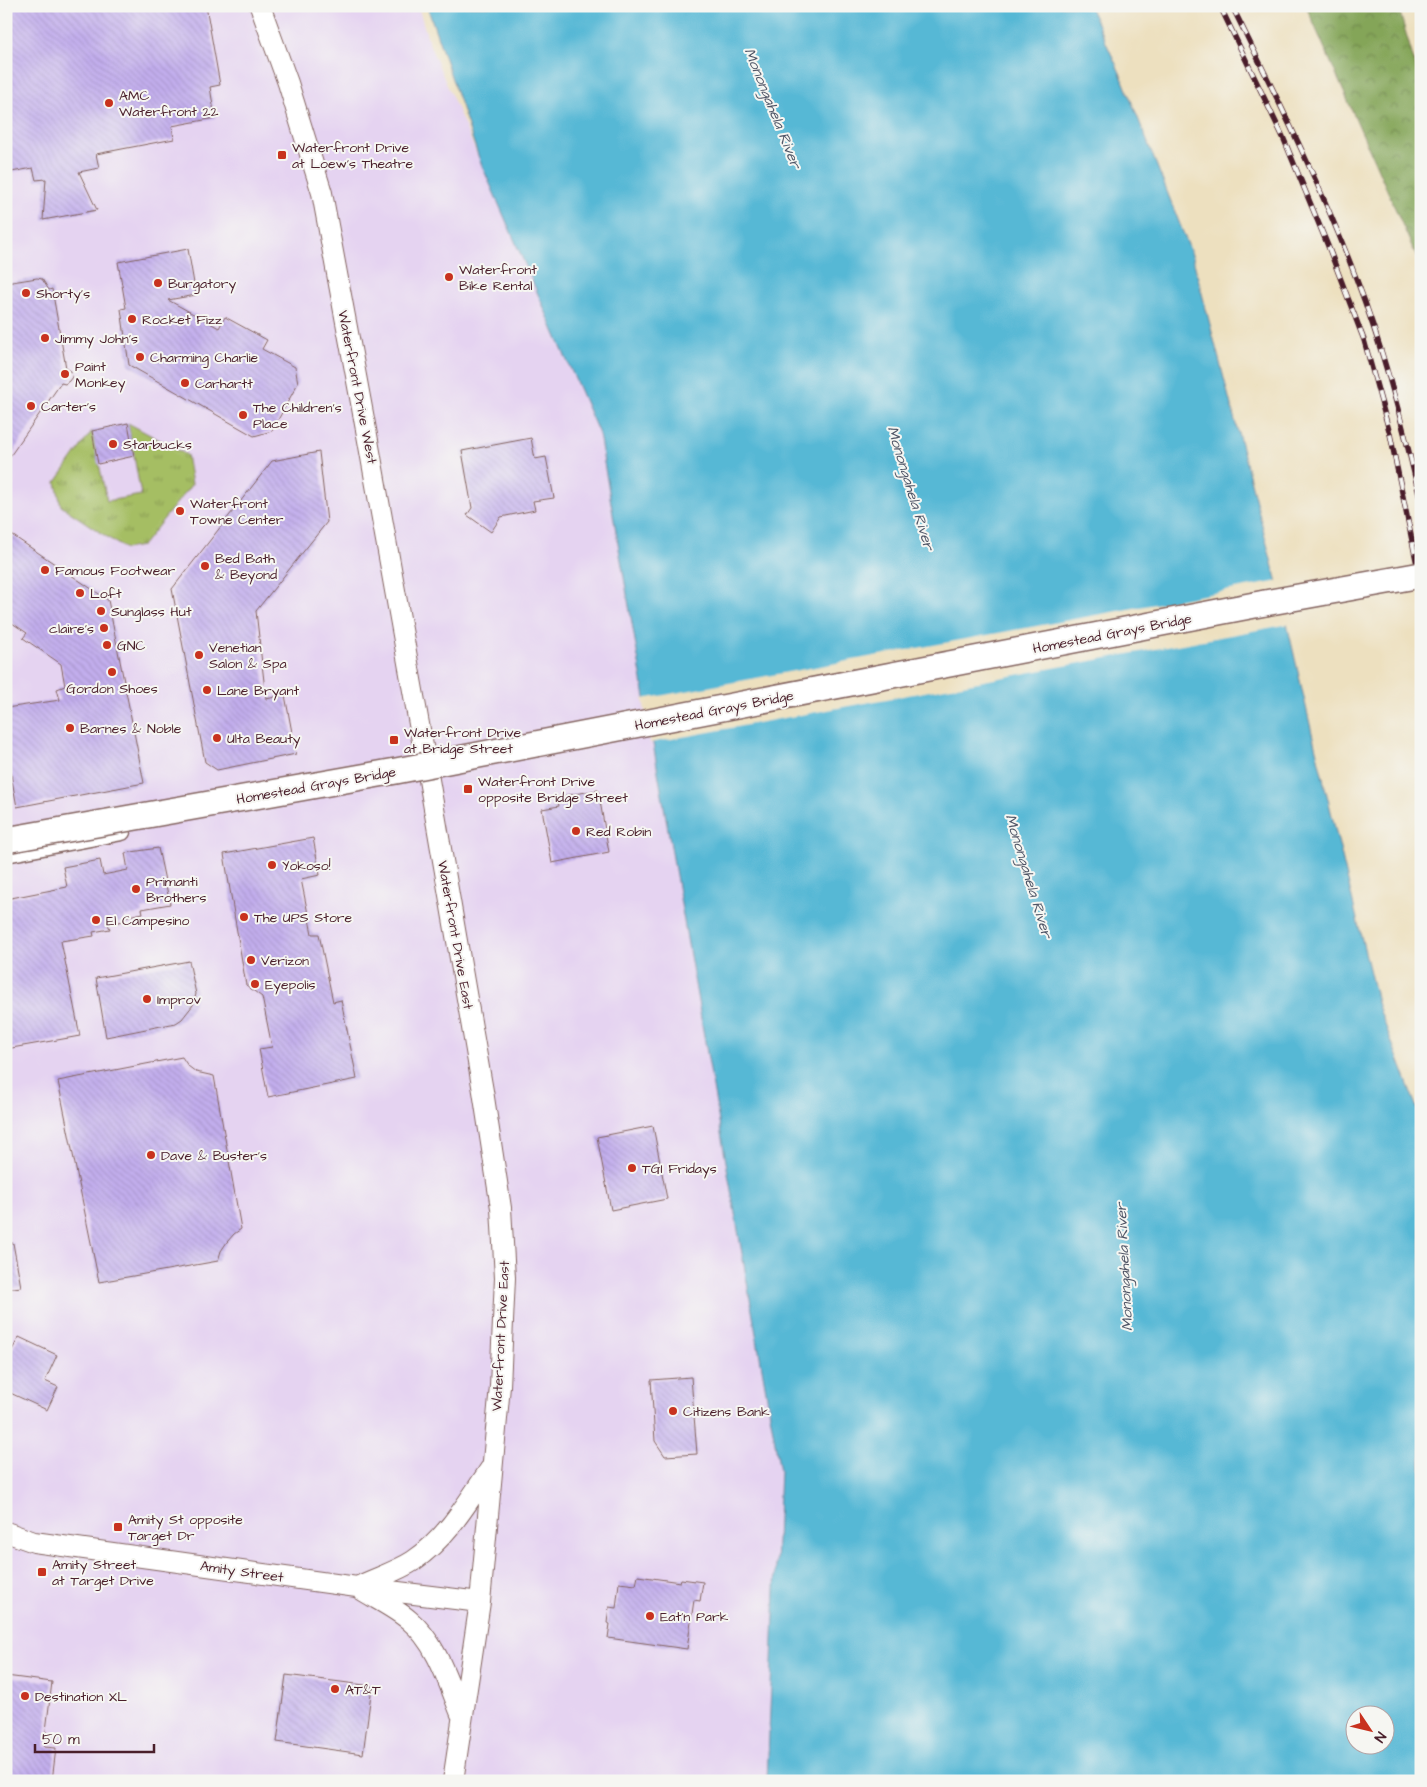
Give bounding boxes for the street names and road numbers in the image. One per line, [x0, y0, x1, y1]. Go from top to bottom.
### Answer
street label: Waterfront Drive West [332, 309, 382, 466]
street label: Homestead Grays Bridge [1031, 609, 1194, 659]
street label: Homestead Grays Bridge [633, 686, 796, 736]
street label: Homestead Grays Bridge [235, 762, 398, 810]
street label: Waterfront Drive East [432, 859, 478, 1012]
street label: Waterfront Drive East [487, 1260, 515, 1412]
street label: Amity Street [199, 1556, 285, 1588]

